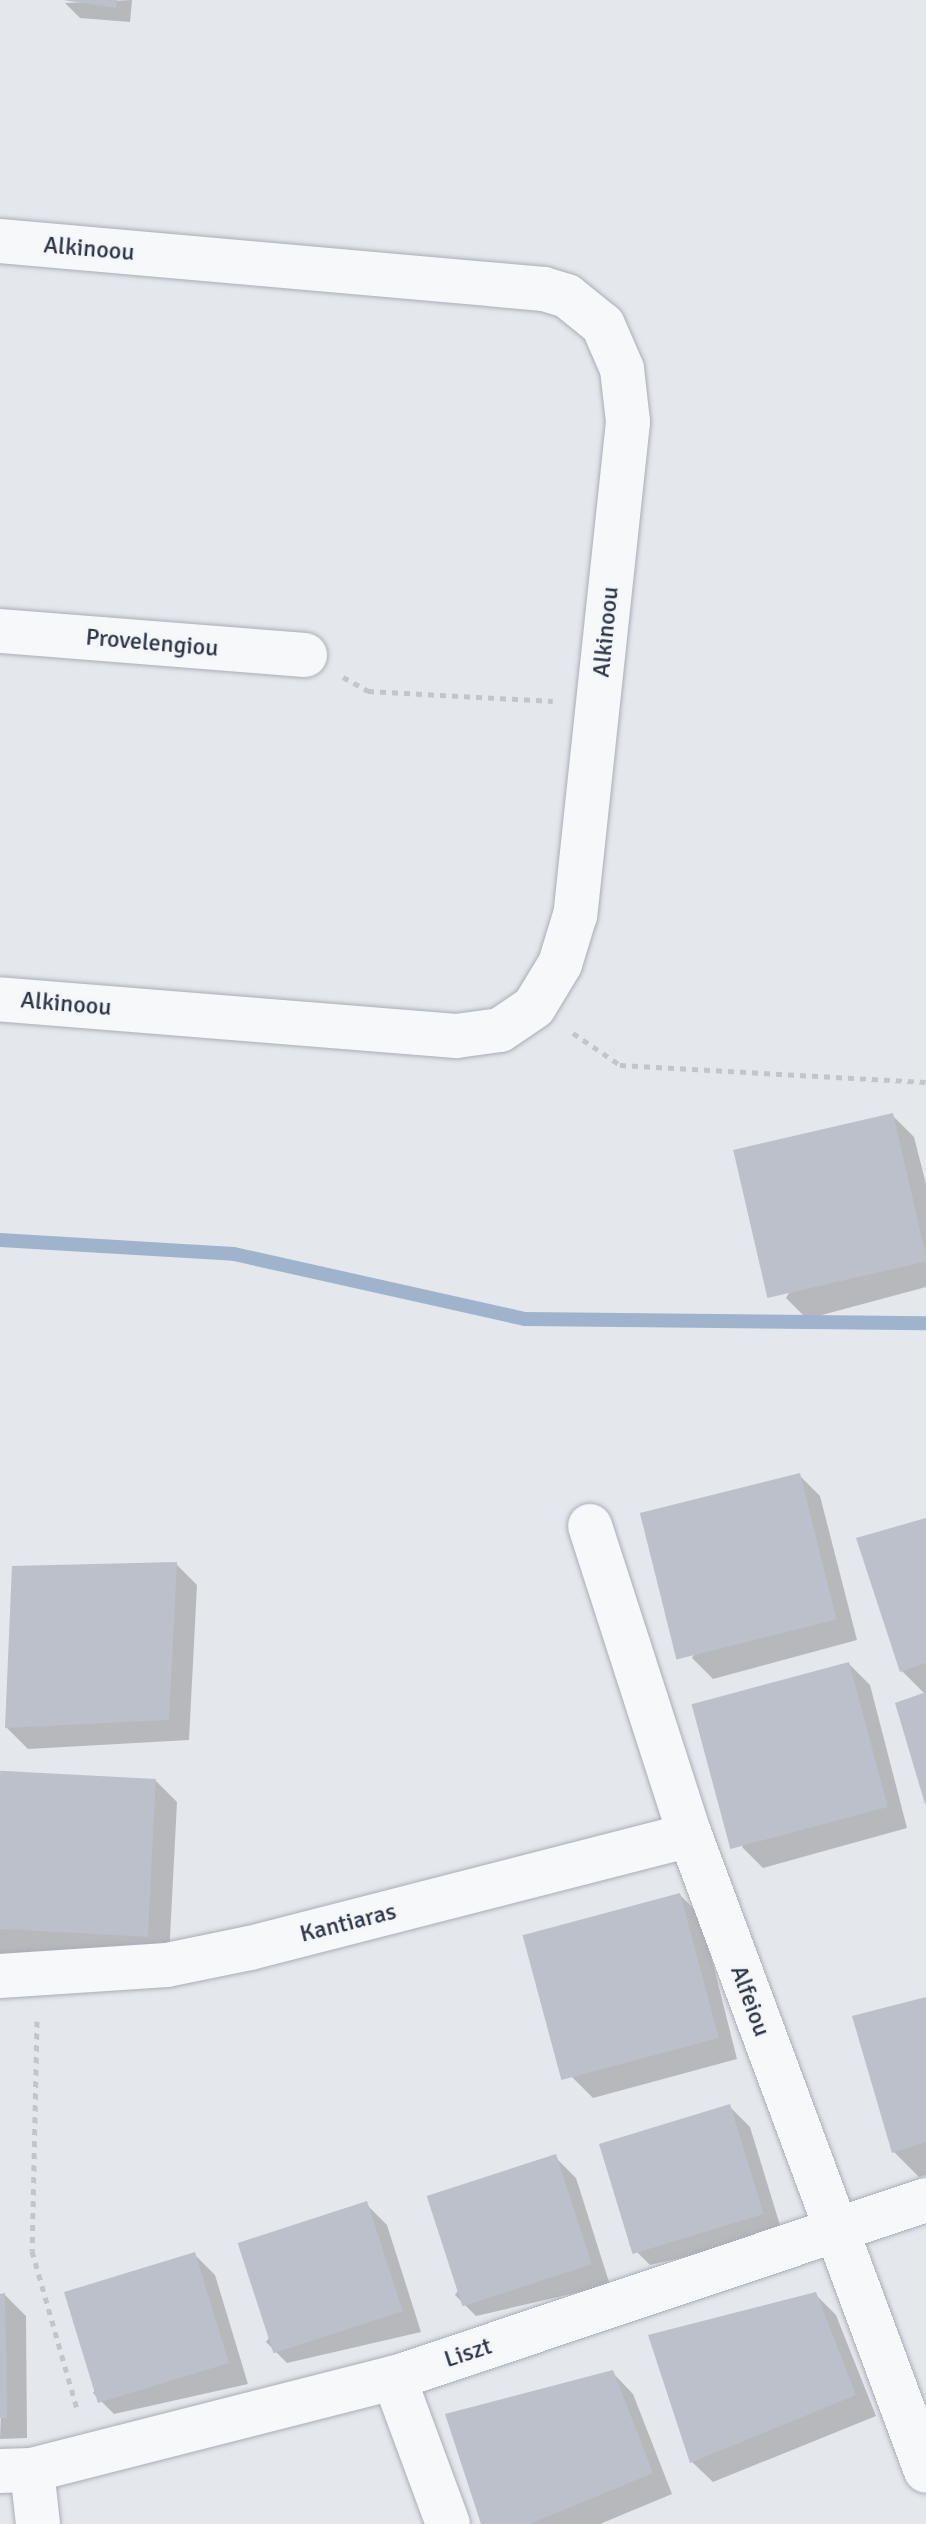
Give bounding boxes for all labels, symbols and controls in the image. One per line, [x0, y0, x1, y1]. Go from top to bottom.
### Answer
street label: Alkinoou [42, 231, 136, 267]
street label: Alkinoou [587, 585, 625, 679]
street label: Provelengiou [84, 623, 220, 663]
street label: Alkinoou [19, 986, 113, 1022]
street label: Kantiaras [297, 1897, 399, 1949]
street label: Alfeiou [724, 1962, 776, 2040]
street label: Liszt [441, 2332, 495, 2374]

